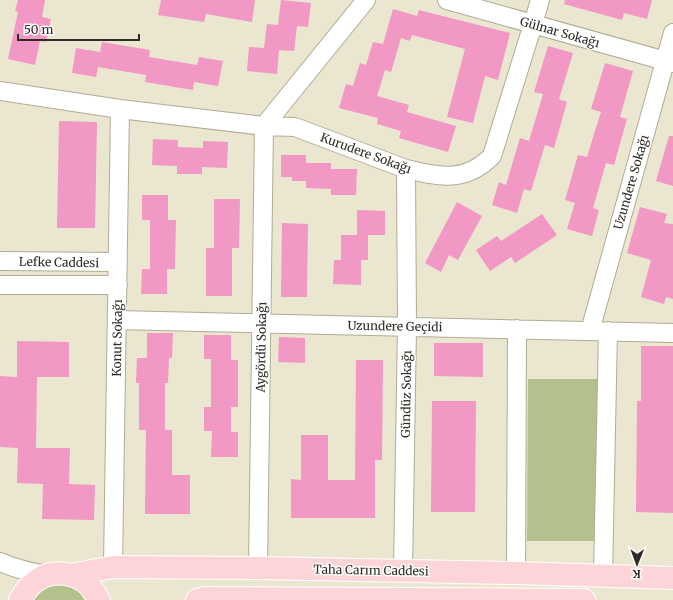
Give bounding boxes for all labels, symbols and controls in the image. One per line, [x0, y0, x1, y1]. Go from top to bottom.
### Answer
street label: Gülnar Sokağı [519, 13, 602, 51]
scale bar [18, 16, 139, 42]
text: 50 m [24, 22, 53, 37]
street label: Kurudere Sokağı [318, 130, 414, 176]
street label: Uzundere Sokağı [610, 133, 652, 231]
street label: Lefke Caddesi [19, 254, 99, 270]
street label: Konut Sokağı [109, 299, 125, 377]
street label: Aygördü Sokağı [253, 301, 269, 393]
street label: Uzundere Geçidi [347, 318, 443, 334]
street label: Gündüz Sokağı [398, 350, 414, 438]
north arrow [617, 544, 657, 584]
street label: Taha Carım Caddesi [313, 561, 429, 579]
text: K [632, 567, 641, 581]

